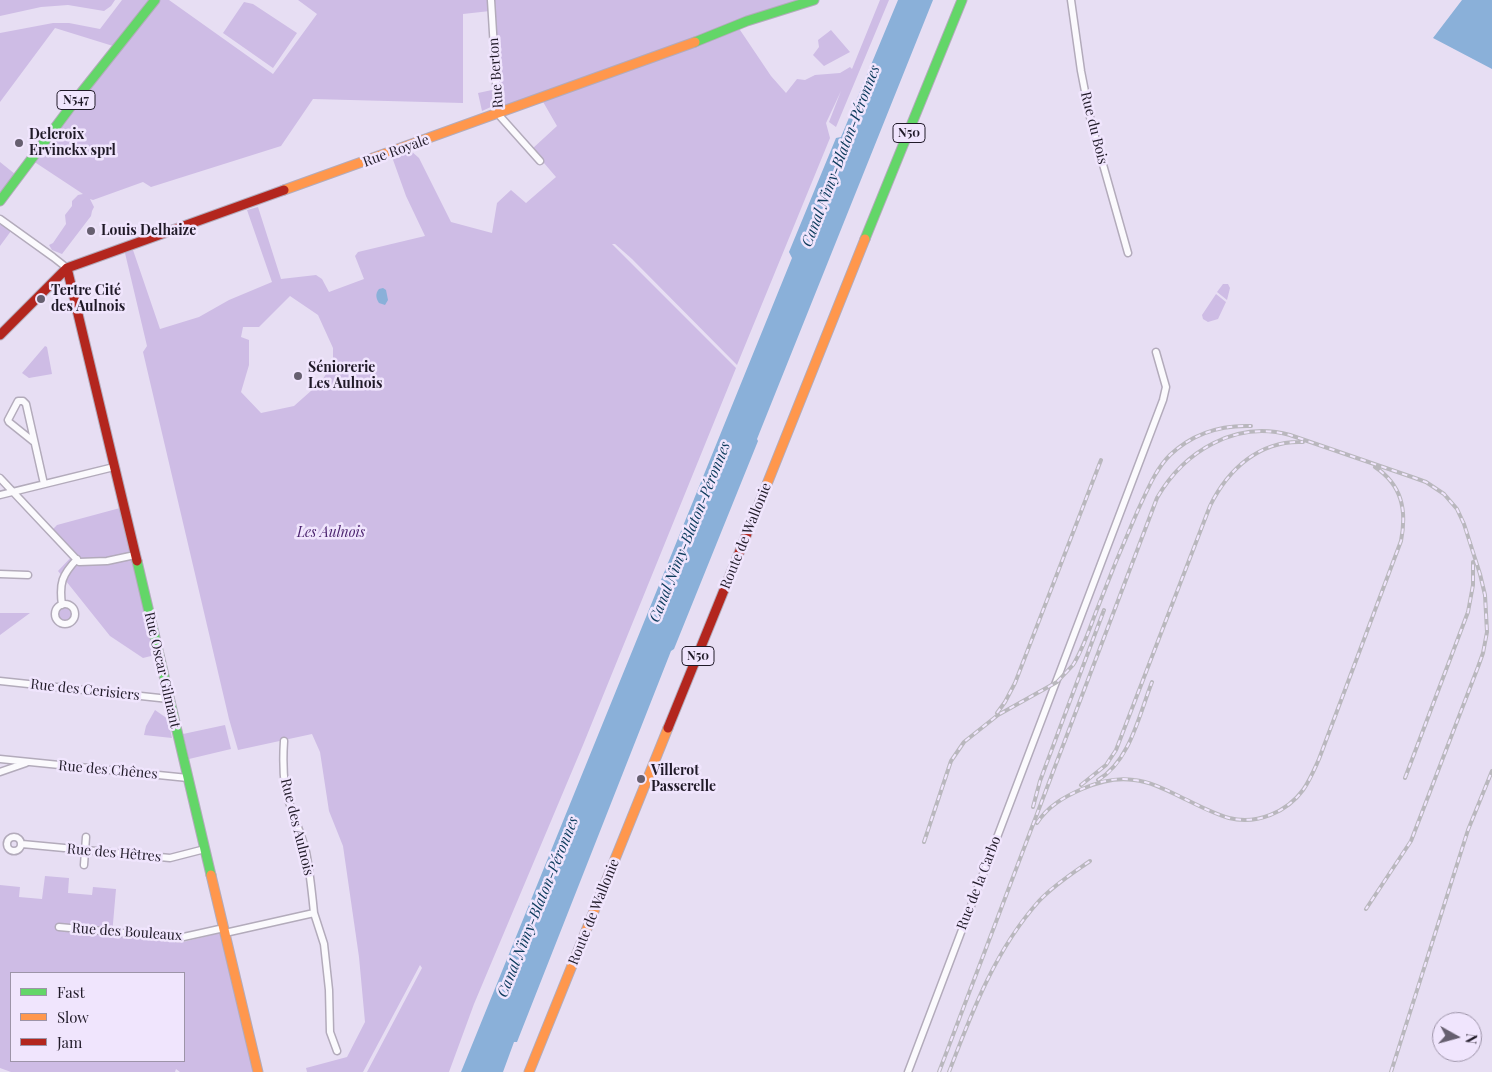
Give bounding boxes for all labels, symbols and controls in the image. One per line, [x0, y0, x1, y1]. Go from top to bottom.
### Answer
street label: Rue Berton [485, 37, 507, 109]
water label: Canal Nimy-Blaton-Péronnes [798, 63, 884, 249]
road number: N547 [57, 90, 95, 110]
street label: Rue du Bois [1077, 90, 1111, 166]
road number: N50 [893, 124, 925, 142]
place label: Delcroix Ervinckx sprl [29, 127, 116, 160]
street label: Rue Royale [361, 131, 431, 171]
marker: Delcroix Ervinckx sprl [13, 137, 25, 149]
place label: Louis Delhaize [101, 223, 196, 239]
marker: Louis Delhaize [85, 225, 97, 237]
place label: Tertre Cité des Aulnois [51, 283, 125, 316]
marker: Tertre Cité des Aulnois [35, 293, 47, 305]
place label: Séniorerie Les Aulnois [308, 360, 382, 392]
marker: Séniorerie Les Aulnois [292, 370, 304, 382]
water label: Canal Nimy-Blaton-Péronnes [646, 439, 734, 625]
street label: Route de Wallonie [717, 480, 775, 592]
park label: Les Aulnois [297, 525, 365, 541]
street label: Rue Oscar Gilmant [140, 610, 184, 730]
road number: N50 [682, 646, 714, 666]
street label: Rue des Cerisiers [30, 676, 140, 704]
street label: Rue des Chênes [58, 757, 158, 783]
place label: Villerot Passerelle [651, 763, 716, 796]
marker: Villerot Passerelle [635, 773, 647, 785]
street label: Rue des Aulnois [277, 777, 317, 877]
water label: Canal Nimy-Blaton-Péronnes [494, 814, 582, 1000]
street label: Rue de la Carbo [953, 834, 1005, 932]
street label: Rue des Hêtres [66, 841, 162, 865]
street label: Route de Wallonie [565, 856, 623, 968]
street label: Rue des Bouleaux [71, 920, 183, 944]
legend [10, 972, 185, 1062]
text: Fast [57, 982, 85, 1002]
text: Slow [57, 1007, 89, 1027]
north arrow [1432, 1012, 1482, 1062]
text: Jam [57, 1032, 82, 1052]
text: N [1461, 1033, 1481, 1045]

